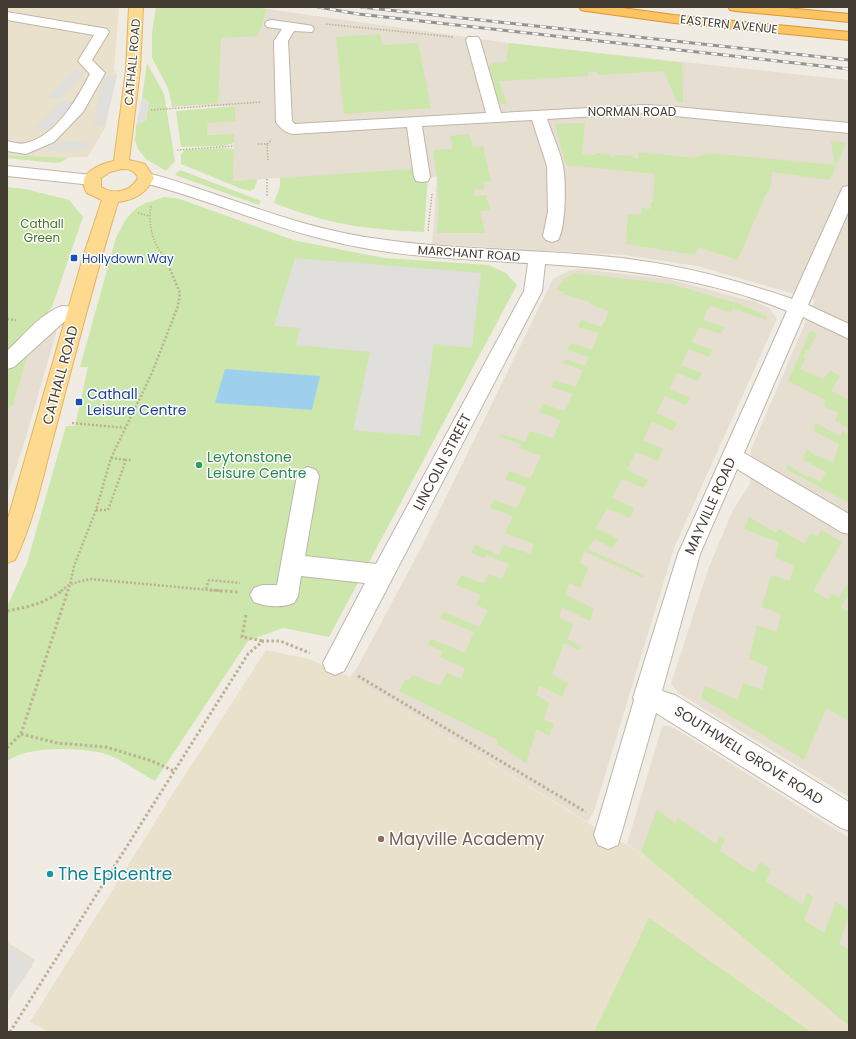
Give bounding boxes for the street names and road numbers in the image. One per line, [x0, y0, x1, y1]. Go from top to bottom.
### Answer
street label: EASTERN AVENUE [679, 10, 779, 38]
street label: CATHALL ROAD [120, 18, 144, 106]
street label: NORMAN ROAD [588, 103, 676, 120]
street label: MARCHANT ROAD [417, 241, 521, 265]
street label: CATHALL ROAD [37, 323, 83, 427]
street label: LINCOLN STREET [408, 410, 476, 514]
street label: MAYVILLE ROAD [680, 454, 740, 558]
street label: SOUTHWELL GROVE ROAD [671, 701, 827, 809]

